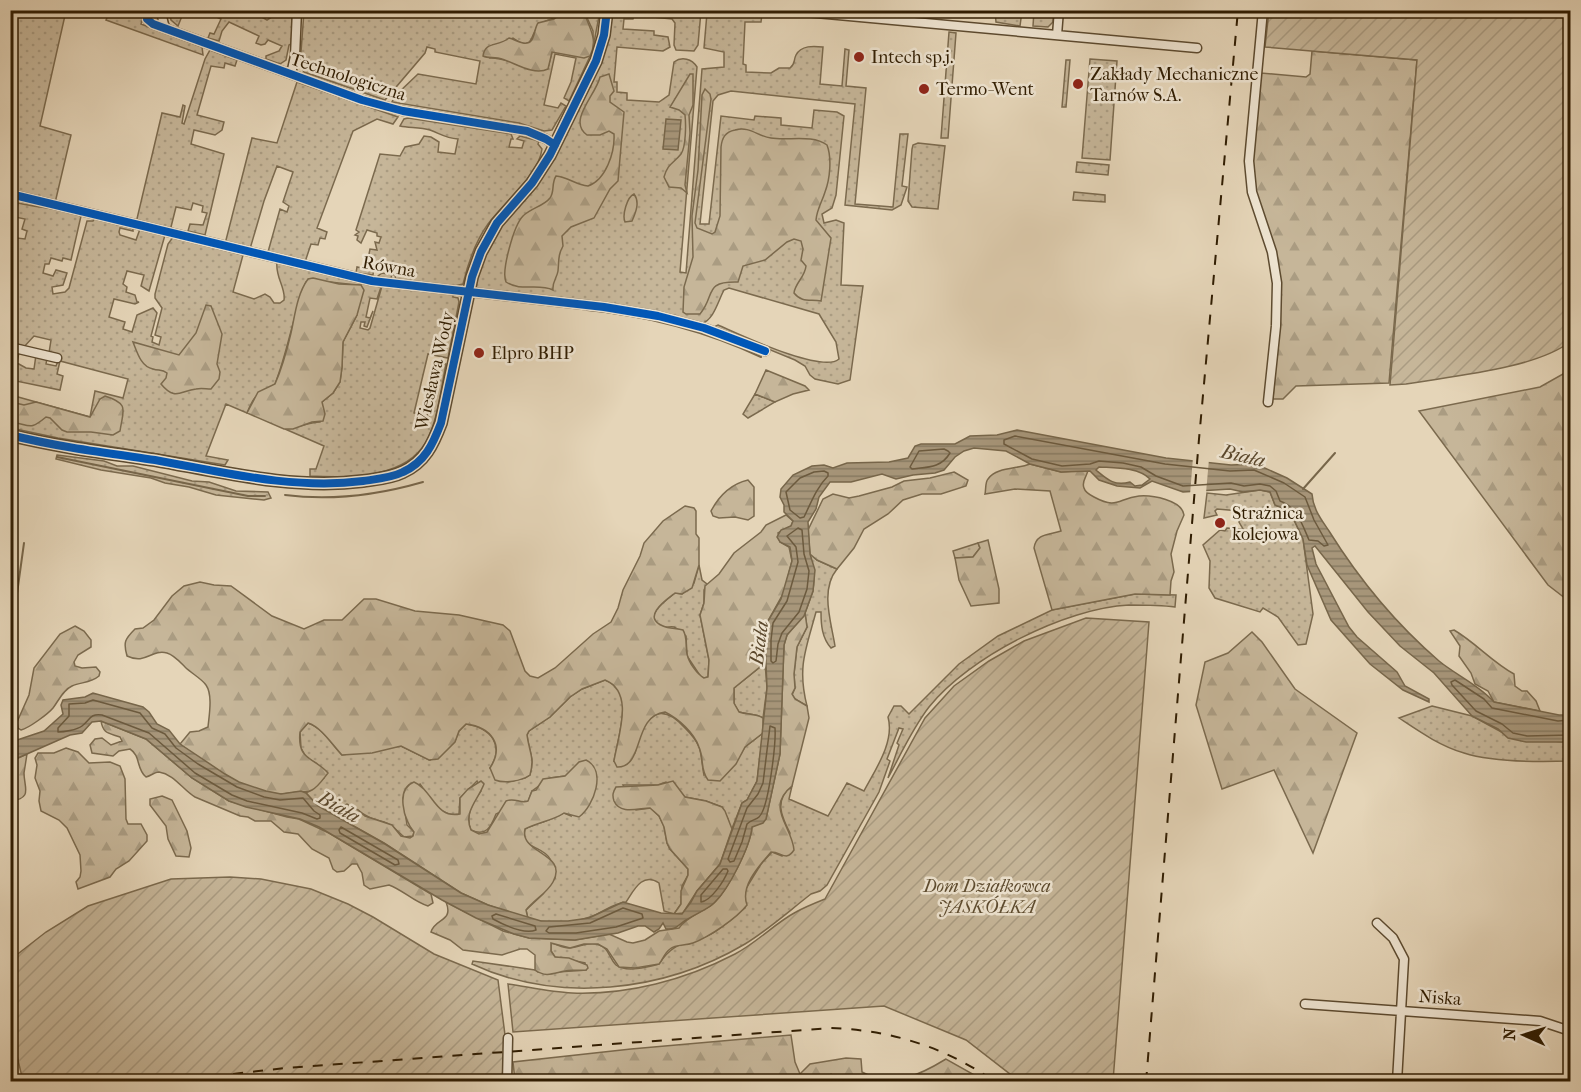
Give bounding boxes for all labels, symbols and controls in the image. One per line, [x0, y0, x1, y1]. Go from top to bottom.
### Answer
place label: Intech sp.j. [871, 47, 953, 68]
street label: Technologiczna [287, 48, 409, 106]
marker: Intech sp.j. [852, 50, 866, 64]
place label: Zakłady Mechaniczne Tarnów S.A. [1090, 64, 1258, 106]
marker: Zakłady Mechaniczne Tarnów S.A. [1071, 77, 1085, 91]
place label: Termo-Went [936, 79, 1035, 100]
marker: Termo-Went [917, 82, 931, 96]
street label: Równa [361, 252, 418, 282]
street label: Wiesława Wody [411, 308, 459, 433]
place label: Elpro BHP [491, 343, 574, 364]
marker: Elpro BHP [472, 346, 486, 360]
water label: Biała [1218, 440, 1267, 472]
place label: Strażnica kolejowa [1232, 503, 1304, 545]
marker: Strażnica kolejowa [1213, 516, 1227, 530]
water label: Biała [745, 619, 773, 668]
water label: Biała [313, 785, 364, 828]
park label: Dom Działkowca JASKÓŁKA [922, 876, 1051, 918]
street label: Niska [1418, 986, 1463, 1010]
north arrow [1494, 1005, 1554, 1065]
text: N [1500, 1027, 1519, 1041]

